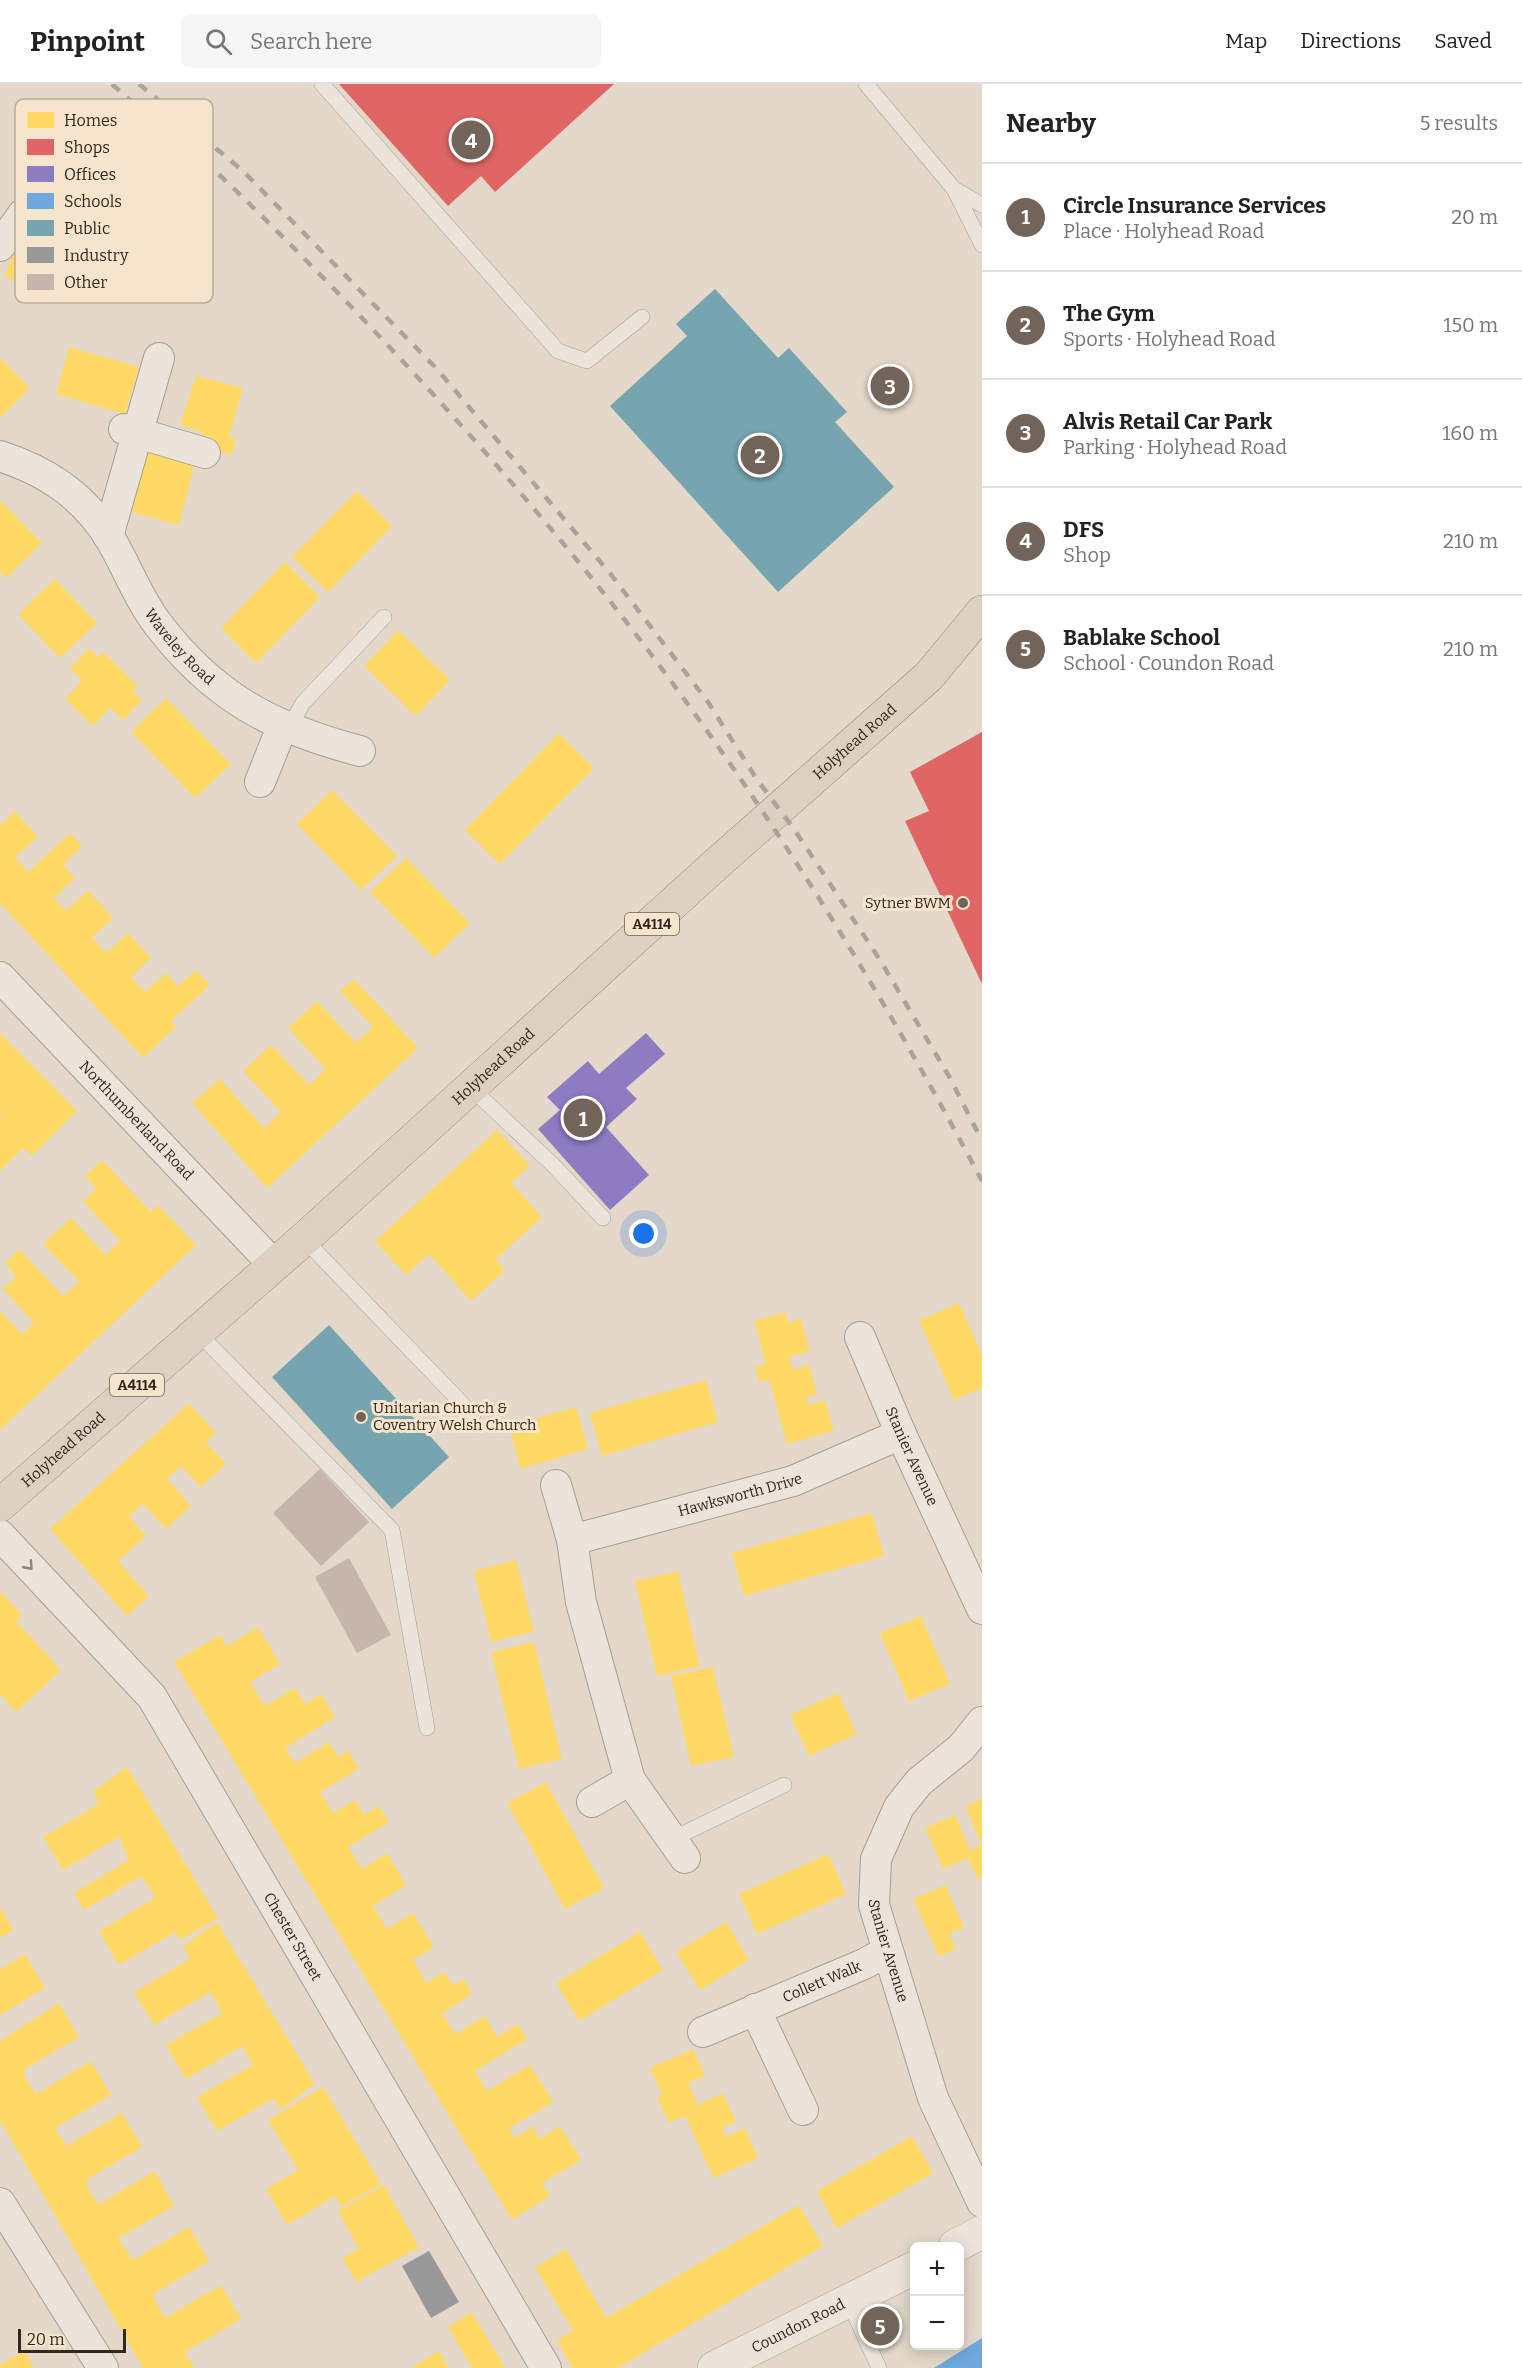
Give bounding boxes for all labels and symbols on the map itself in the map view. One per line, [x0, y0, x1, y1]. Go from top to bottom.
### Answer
legend [15, 99, 213, 303]
text: Homes [64, 111, 117, 130]
pin: 4 [452, 118, 490, 162]
text: Shops [64, 138, 110, 157]
text: Offices [64, 165, 116, 184]
text: Schools [64, 192, 122, 211]
text: Public [64, 219, 110, 238]
text: Industry [64, 246, 129, 265]
text: Other [64, 273, 107, 292]
pin: 3 [870, 364, 910, 408]
pin: 2 [740, 432, 780, 478]
street label: Waveley Road [141, 605, 218, 689]
street label: Holyhead Road [809, 700, 900, 783]
place label: Sytner BWM [865, 894, 951, 912]
marker: Sytner BWM [956, 896, 970, 910]
road number: A4114 [625, 913, 679, 935]
street label: Holyhead Road [448, 1025, 538, 1109]
street label: Northumberland Road [76, 1057, 197, 1184]
pin: 1 [564, 1096, 602, 1140]
your location [629, 1219, 658, 1248]
road number: A4114 [110, 1374, 164, 1396]
place label: Unitarian Church & Coventry Welsh Church [373, 1399, 537, 1434]
street label: Stanier Avenue [881, 1404, 942, 1509]
street label: Holyhead Road [18, 1408, 109, 1491]
marker: Unitarian Church & Coventry Welsh Church [354, 1410, 368, 1424]
street label: Hawksworth Drive [676, 1469, 805, 1520]
one-way arrow [21, 1559, 32, 1570]
street label: Chester Street [260, 1889, 326, 1985]
street label: Stanier Avenue [865, 1899, 912, 2004]
street label: Collett Walk [780, 1957, 864, 2006]
street label: Coundon Road [748, 2295, 848, 2357]
pin: 5 [860, 2304, 900, 2348]
scale bar [18, 2326, 126, 2354]

